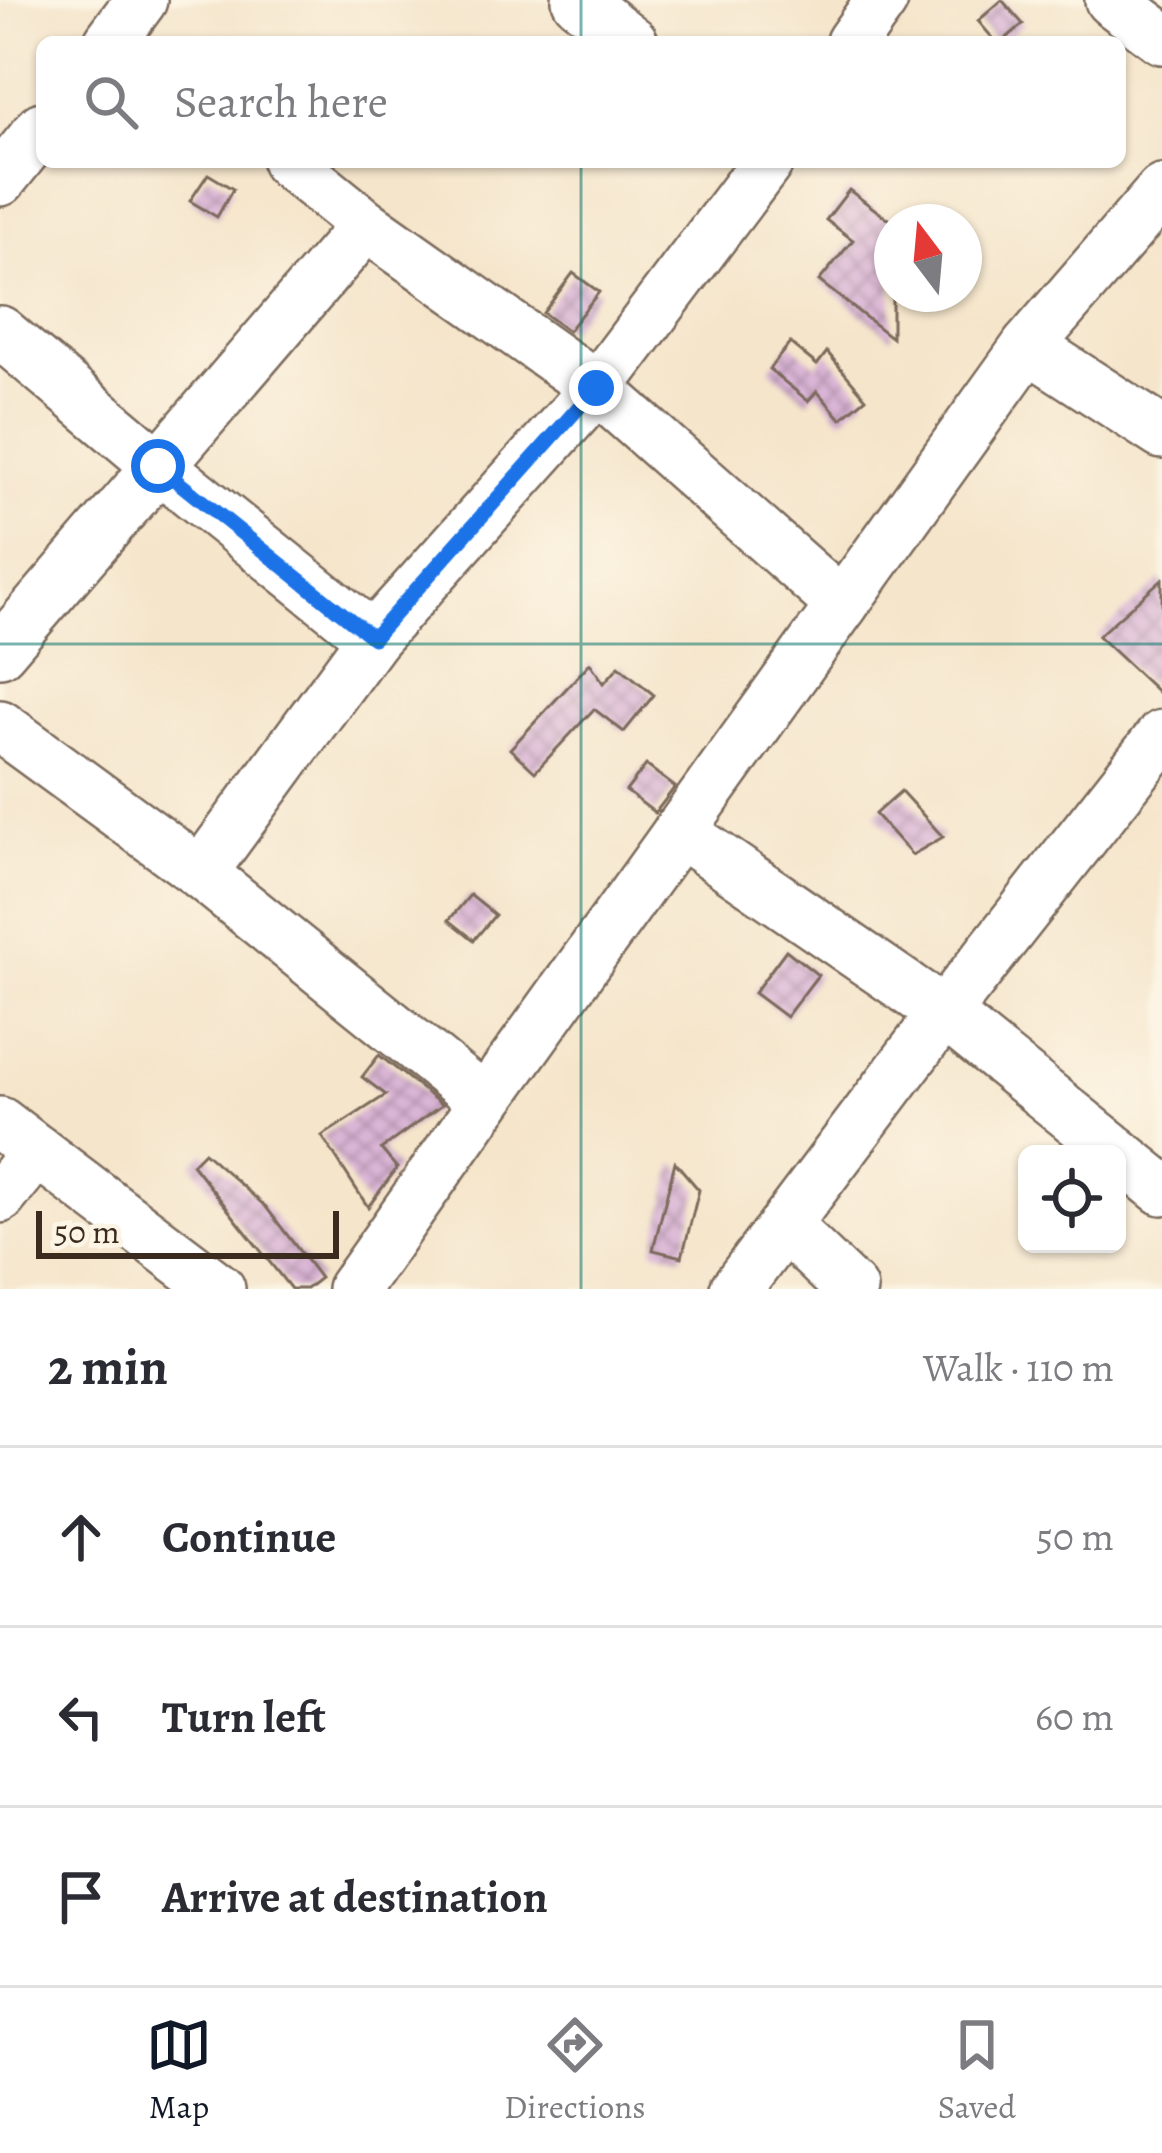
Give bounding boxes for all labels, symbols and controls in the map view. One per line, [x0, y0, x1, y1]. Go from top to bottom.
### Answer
search box [36, 36, 1126, 168]
icon: search [78, 69, 144, 135]
text: Search here [174, 71, 388, 133]
north arrow [874, 204, 982, 312]
route end [569, 361, 623, 415]
route start [131, 439, 185, 493]
map controls [1018, 1145, 1126, 1253]
button: locate [1018, 1145, 1126, 1253]
scale bar [36, 1205, 339, 1258]
text: 50 m [54, 1209, 120, 1254]
text: 2 min [48, 1332, 168, 1402]
text: Walk · 110 m [923, 1341, 1114, 1394]
icon: ahead [48, 1504, 114, 1570]
text: Continue [162, 1506, 336, 1568]
text: 50 m [1036, 1510, 1114, 1563]
icon: left [48, 1684, 114, 1750]
text: Turn left [162, 1686, 326, 1748]
text: 60 m [1035, 1690, 1114, 1743]
icon: arrive [48, 1864, 114, 1930]
text: Arrive at destination [162, 1866, 548, 1928]
tab: Map [146, 2012, 212, 2129]
tab: Directions [504, 2012, 646, 2129]
tab: Saved [938, 2012, 1016, 2129]

